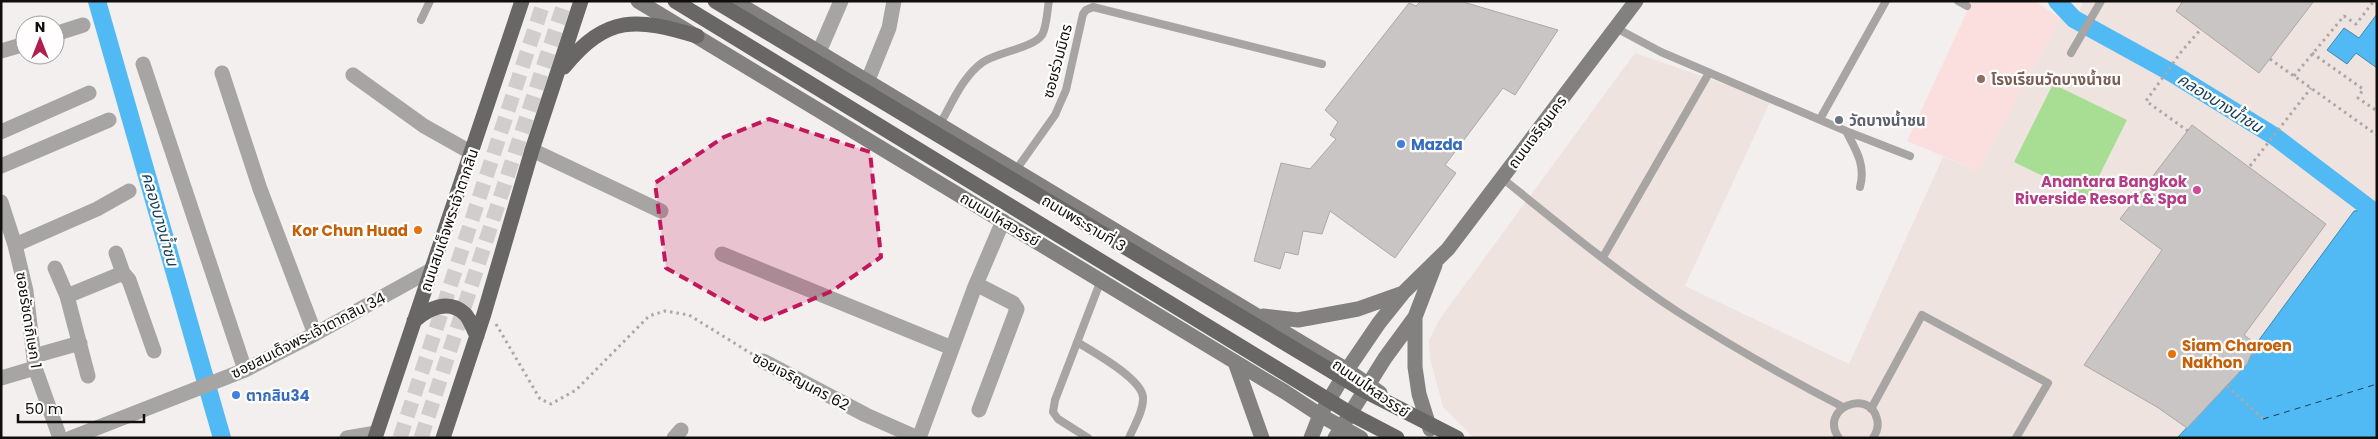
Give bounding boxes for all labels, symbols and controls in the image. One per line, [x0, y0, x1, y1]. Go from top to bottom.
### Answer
north arrow [15, 15, 65, 65]
text: N [35, 17, 45, 37]
street label: ซอยร่วมมิตร [1037, 22, 1077, 100]
water label: คลองบางน้ำชน [2173, 68, 2268, 139]
place label: โรงเรียนวัดบางน้ำชน [1991, 69, 2121, 90]
marker: โรงเรียนวัดบางน้ำชน [1975, 73, 1987, 85]
street label: ถนนเจริญนคร [1503, 91, 1571, 173]
place label: วัดบางน้ำชน [1849, 110, 1926, 131]
marker: วัดบางน้ำชน [1833, 114, 1845, 126]
place label: Mazda [1411, 134, 1463, 155]
marker: Mazda [1395, 138, 1407, 150]
street label: ถนนสมเด็จพระเจ้าตากสิน [415, 146, 483, 294]
water label: คลองบางน้ำชน [136, 169, 185, 270]
place label: Anantara Bangkok Riverside Resort & Spa [2015, 171, 2188, 209]
marker: Anantara Bangkok Riverside Resort & Spa [2191, 184, 2203, 196]
street label: ถนนมไหสวรรย์ [956, 187, 1044, 251]
street label: ถนนพระรามที่ 3 [1038, 190, 1130, 256]
place label: Kor Chun Huad [292, 220, 408, 241]
marker: Kor Chun Huad [412, 224, 424, 236]
street label: ซอยรัชดาภิเษก 1 [11, 270, 47, 370]
street label: ซอยสมเด็จพระเจ้าตากสิน 34 [227, 287, 389, 383]
place label: Siam Charoen Nakhon [2182, 335, 2292, 373]
street label: ซอยเจริญนคร 62 [749, 347, 853, 415]
marker: Siam Charoen Nakhon [2166, 348, 2178, 360]
street label: ถนนมไหสวรรย์ [1328, 354, 1414, 422]
place label: ตากสิน34 [246, 385, 310, 406]
marker: ตากสิน34 [230, 389, 242, 401]
scale bar [18, 392, 144, 424]
text: 50 m [25, 398, 63, 419]

